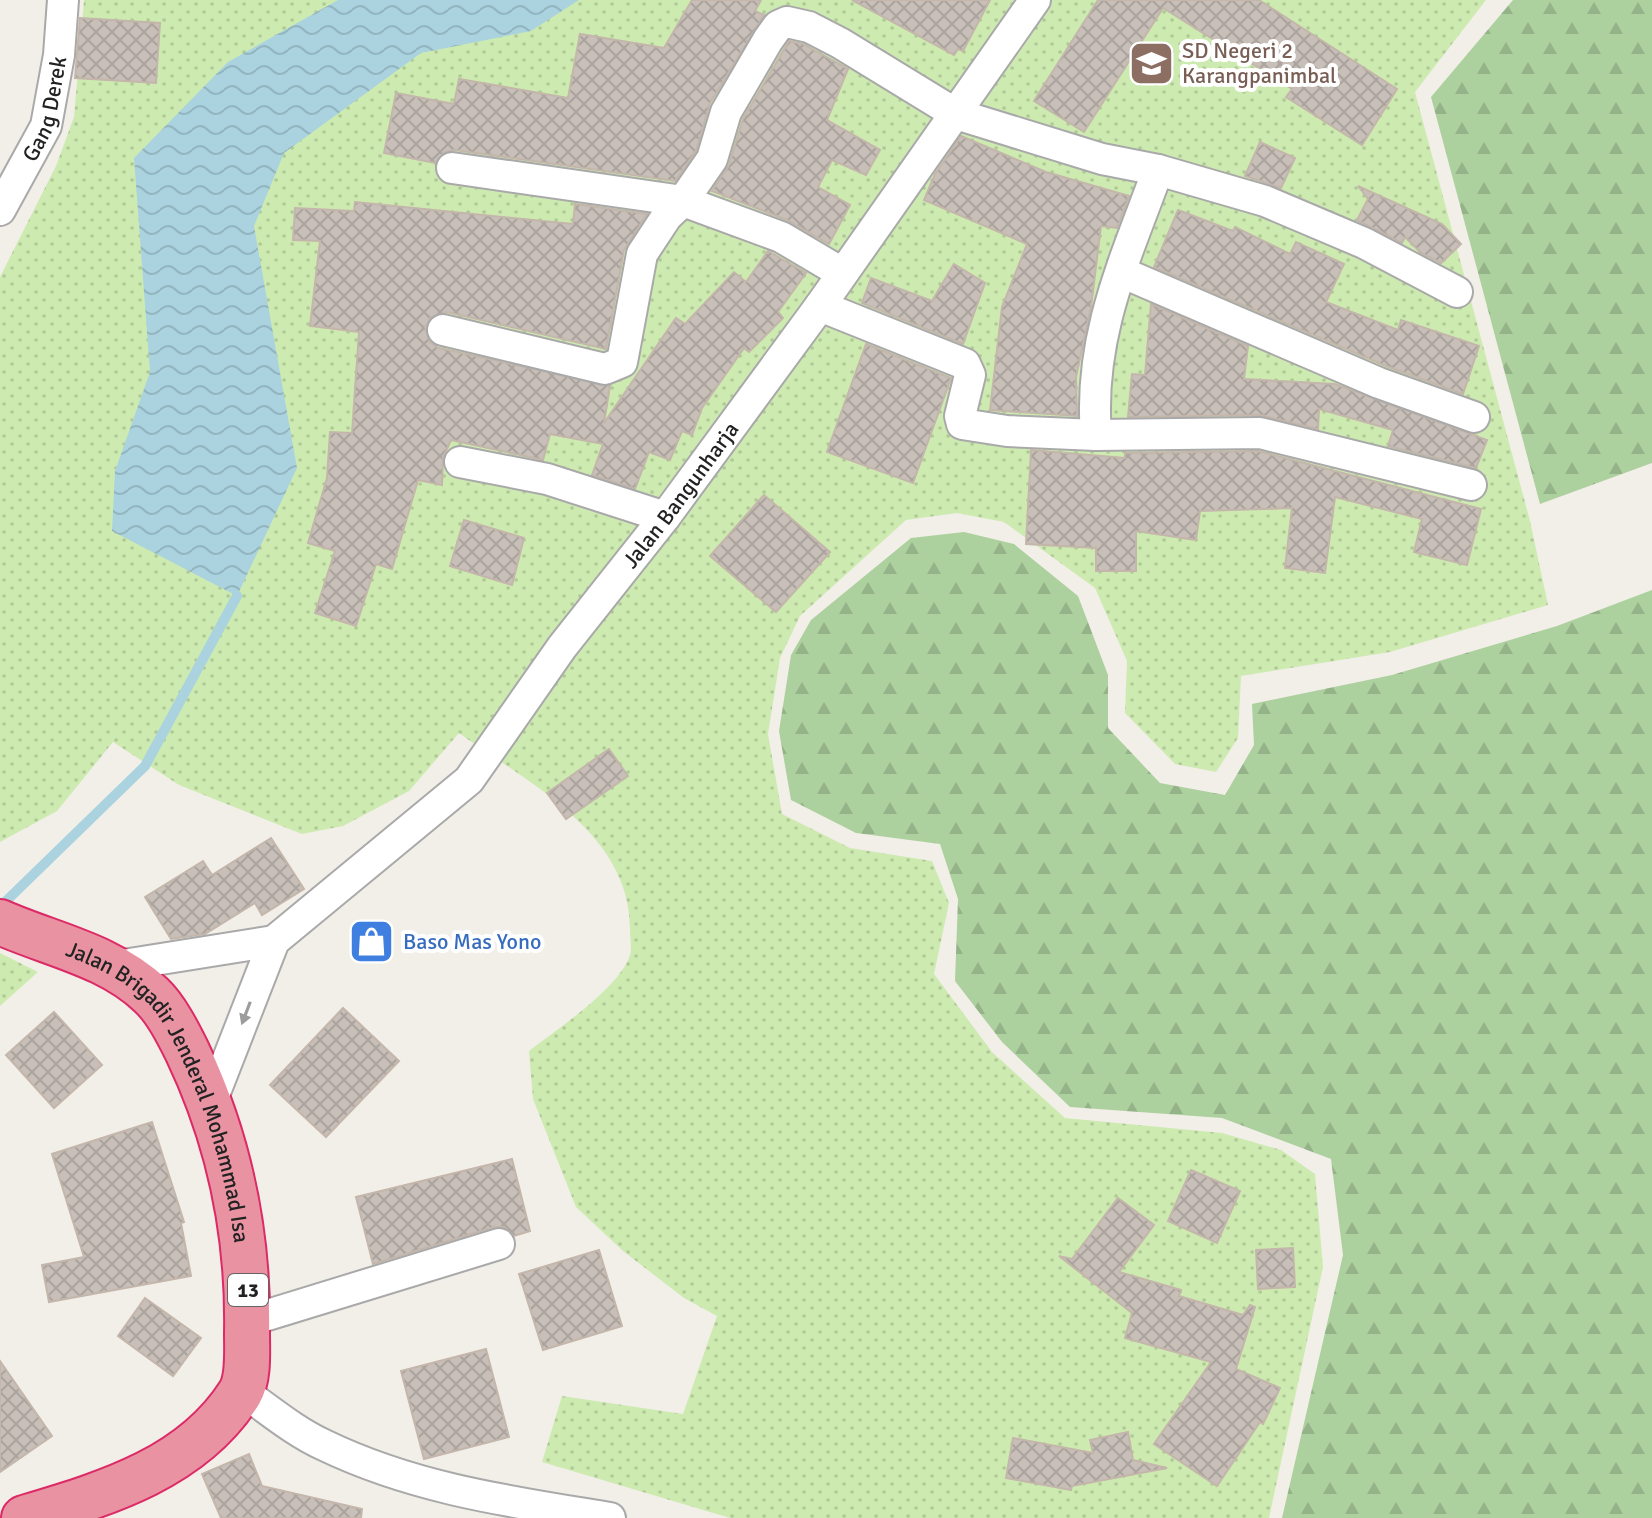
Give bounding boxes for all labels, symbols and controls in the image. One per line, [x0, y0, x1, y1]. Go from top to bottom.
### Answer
place label: SD Negeri 2 Karangpanimbal [1182, 37, 1337, 89]
school or university icon: SD Negeri 2 Karangpanimbal [1127, 39, 1175, 87]
street label: Gang Derek [16, 54, 72, 166]
street label: Jalan Bangunharja [617, 417, 744, 574]
shop icon: Baso Mas Yono [348, 917, 396, 965]
place label: Baso Mas Yono [403, 928, 541, 955]
street label: Jalan Brigadir Jenderal Mohammad Isa [62, 935, 255, 1244]
one-way arrow [239, 1001, 252, 1025]
road number: 13 [228, 1274, 268, 1306]

